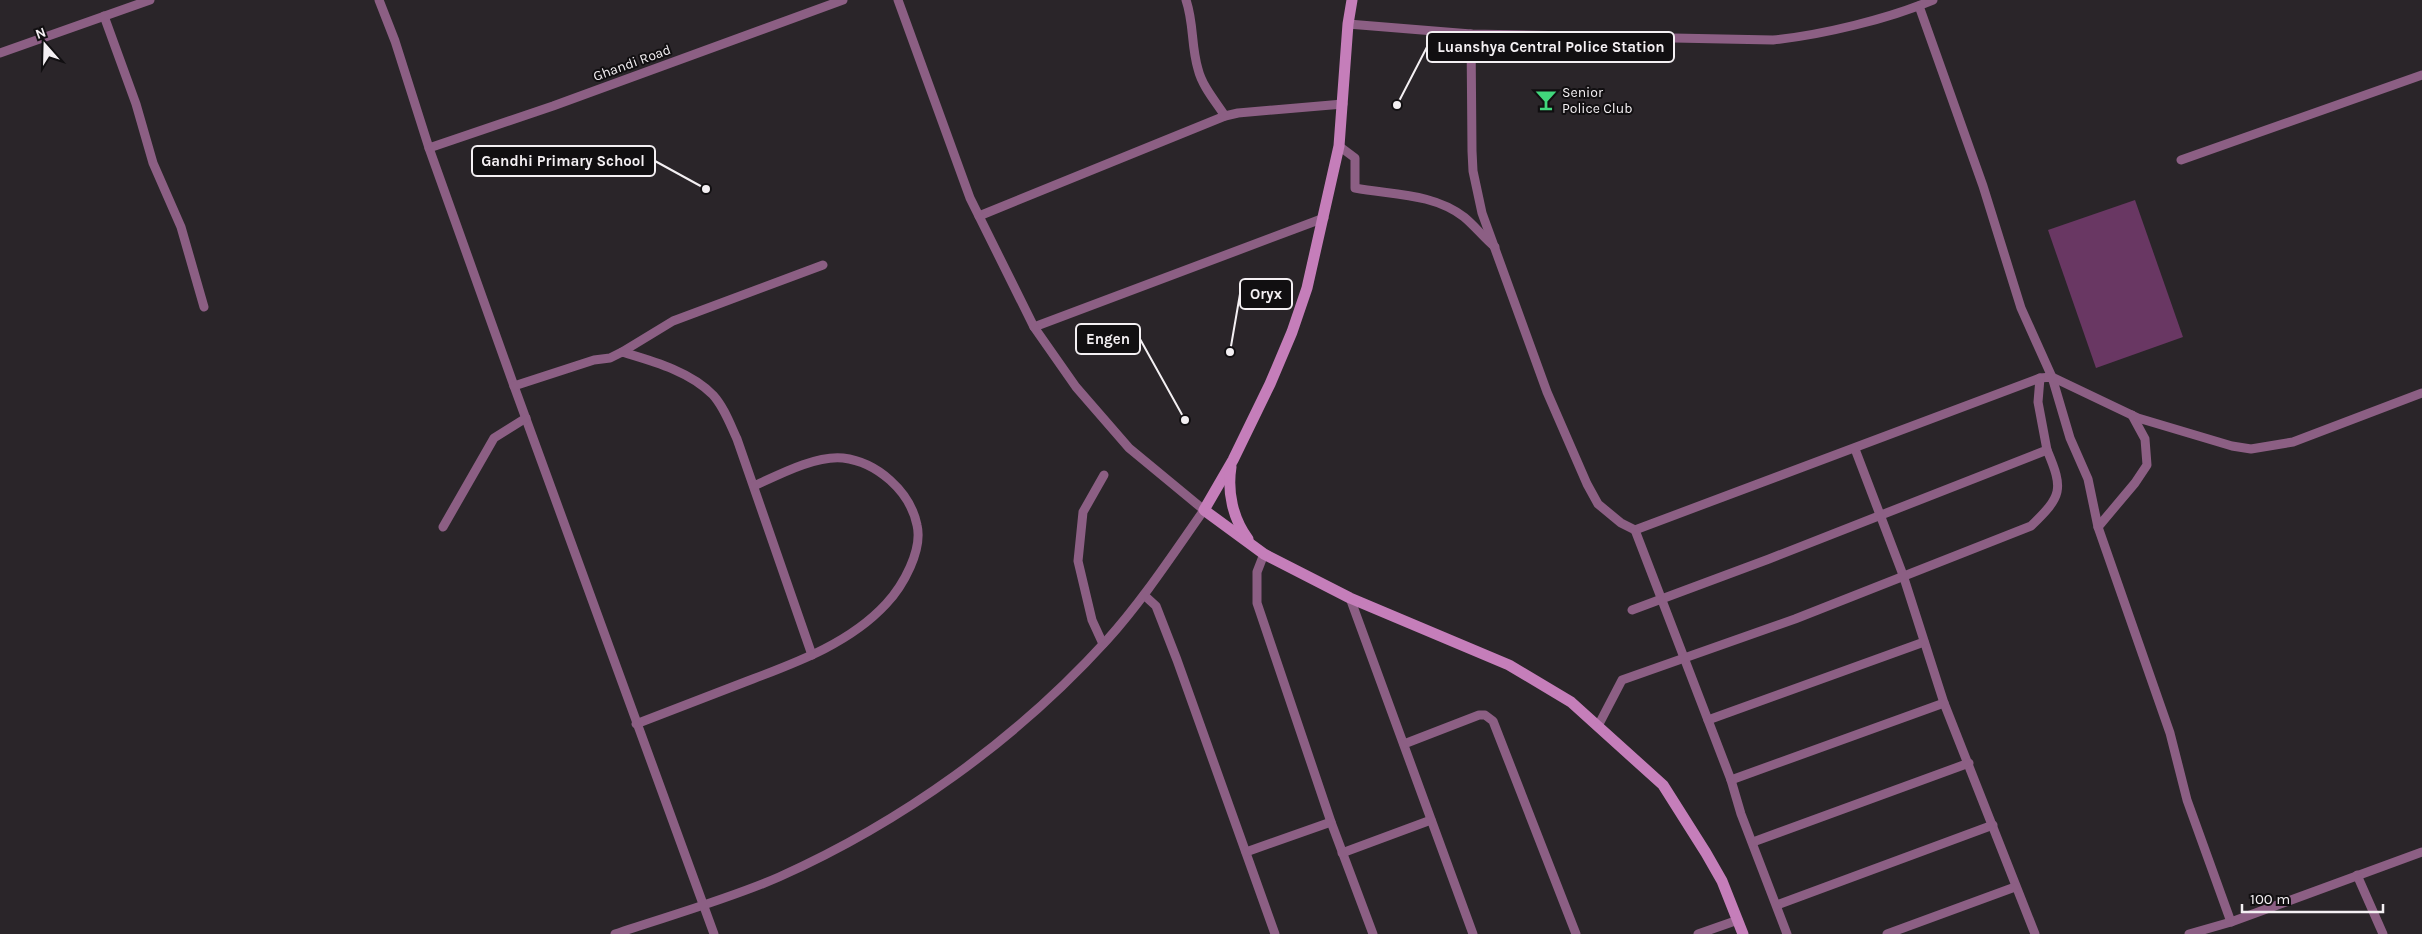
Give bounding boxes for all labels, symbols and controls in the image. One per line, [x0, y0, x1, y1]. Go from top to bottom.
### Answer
north arrow [20, 20, 70, 70]
text: N [33, 24, 48, 43]
callout: Luanshya Central Police Station [1427, 32, 1674, 62]
text: Luanshya Central Police Station [1437, 38, 1665, 56]
street label: Ghandi Road [591, 41, 673, 85]
place label: Senior Police Club [1562, 84, 1633, 117]
bar icon: Senior Police Club [1533, 87, 1559, 113]
callout: Gandhi Primary School [472, 146, 655, 176]
text: Gandhi Primary School [481, 152, 645, 170]
callout: Oryx [1240, 279, 1292, 309]
text: Oryx [1250, 285, 1283, 303]
callout: Engen [1076, 324, 1140, 354]
text: Engen [1086, 330, 1130, 348]
scale bar [2242, 882, 2383, 914]
text: 100 m [2250, 890, 2290, 908]

